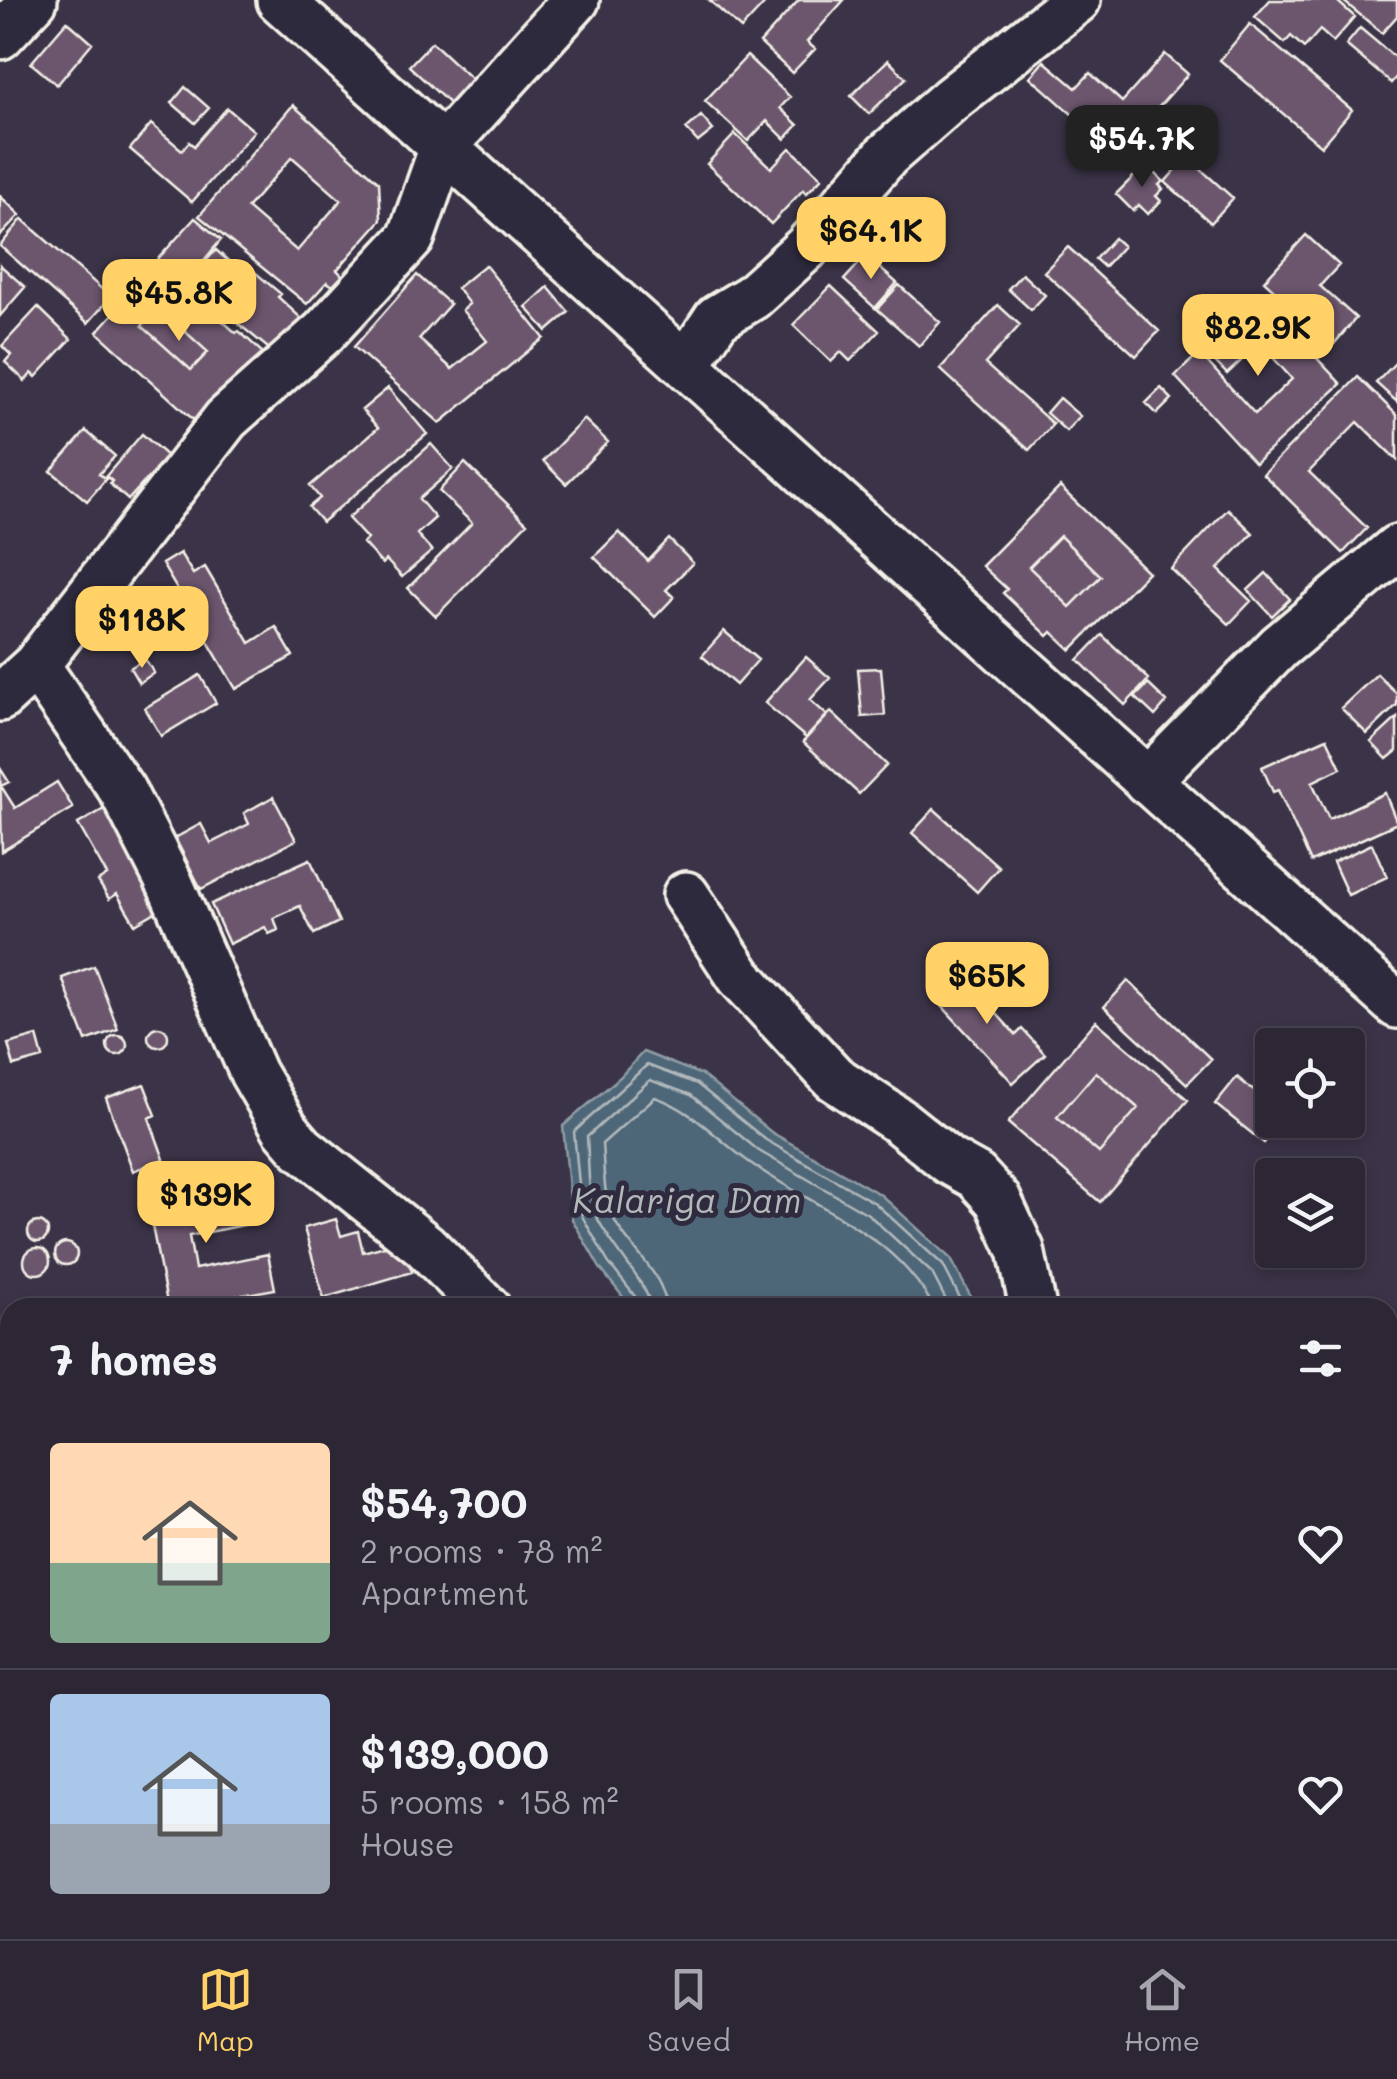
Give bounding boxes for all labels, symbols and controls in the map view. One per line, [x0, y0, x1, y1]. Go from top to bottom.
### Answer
pin: $54.7K [1061, 105, 1223, 190]
text: $54.7K [1088, 116, 1196, 158]
pin: $64.1K [790, 197, 952, 282]
text: $64.1K [819, 208, 923, 250]
pin: $45.8K [98, 259, 260, 344]
text: $45.8K [124, 270, 234, 312]
pin: $82.9K [1177, 294, 1339, 379]
text: $82.9K [1204, 305, 1312, 347]
pin: $118K [72, 586, 212, 671]
text: $118K [97, 597, 187, 639]
pin: $65K [928, 942, 1046, 1027]
text: $65K [948, 953, 1026, 995]
map controls [1255, 1028, 1365, 1268]
button: locate [1255, 1028, 1365, 1138]
button: layers [1255, 1158, 1365, 1268]
pin: $139K [136, 1161, 276, 1246]
text: $139K [159, 1172, 253, 1214]
water label: Kalariga Dam [573, 1176, 801, 1222]
text: 7 homes [50, 1331, 218, 1386]
icon: filters [1293, 1331, 1348, 1386]
text: $54,700 [360, 1474, 527, 1529]
icon: home [130, 1483, 250, 1603]
icon: heart [1293, 1516, 1348, 1571]
text: 2 rooms · 78 m² [360, 1529, 603, 1571]
text: Apartment [360, 1571, 529, 1613]
text: $139,000 [360, 1725, 549, 1780]
icon: home [130, 1734, 250, 1854]
icon: heart [1293, 1767, 1348, 1822]
text: 5 rooms · 158 m² [360, 1780, 619, 1822]
text: House [360, 1822, 455, 1864]
tab: Map [197, 1962, 254, 2058]
tab: Saved [647, 1962, 730, 2058]
tab: Home [1124, 1962, 1200, 2058]

